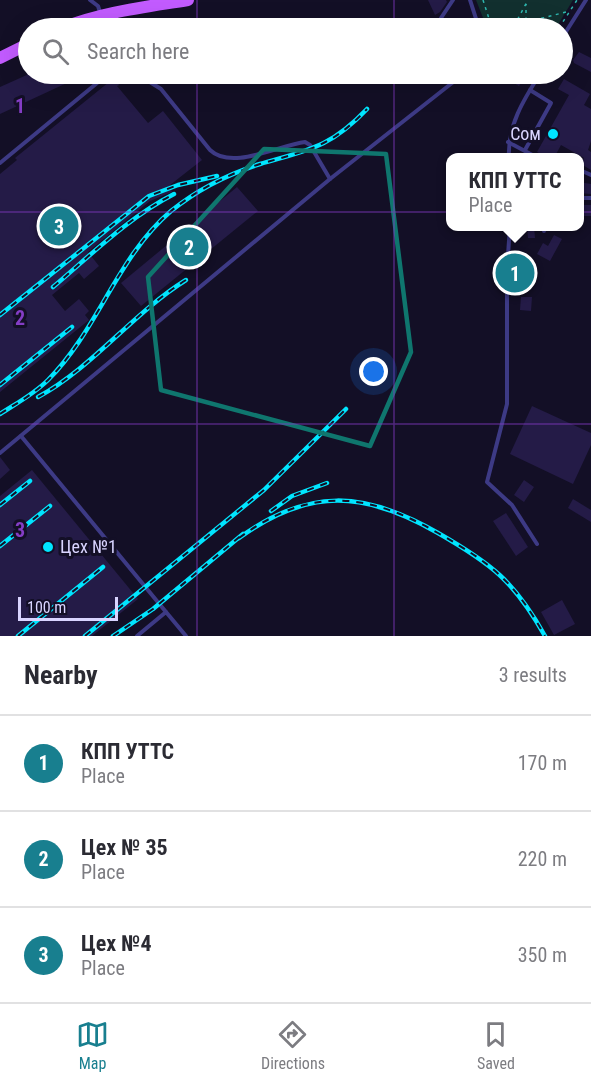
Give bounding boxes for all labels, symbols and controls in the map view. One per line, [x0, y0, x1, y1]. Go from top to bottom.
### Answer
search box [18, 18, 573, 84]
icon: search [39, 35, 72, 68]
text: Search here [87, 39, 189, 64]
text: 1 [15, 94, 25, 118]
place label: Сом [510, 123, 541, 144]
marker: Сом [546, 127, 560, 141]
popup [446, 153, 584, 231]
text: КПП УТТС [468, 168, 562, 193]
text: Place [468, 193, 512, 217]
pin: 3 [40, 204, 78, 248]
pin: 2 [170, 224, 208, 270]
pin: 1 [496, 250, 534, 296]
text: 2 [15, 306, 25, 330]
your location [359, 357, 388, 386]
text: 3 [15, 518, 25, 542]
place label: Цех №1 [60, 536, 117, 557]
marker: Цех №1 [41, 540, 55, 554]
scale bar [18, 594, 118, 622]
text: 100 m [27, 598, 66, 617]
text: Nearby [24, 660, 98, 690]
text: 3 results [499, 663, 567, 687]
text: КПП УТТС [81, 739, 174, 764]
text: 1 [38, 751, 49, 775]
text: 170 m [518, 751, 567, 775]
text: Place [81, 764, 125, 788]
text: Цех № 35 [81, 835, 168, 860]
text: 2 [38, 847, 49, 871]
text: 220 m [518, 847, 567, 871]
text: Place [81, 860, 125, 884]
text: Цех №4 [81, 931, 152, 956]
text: 3 [38, 943, 49, 967]
text: 350 m [518, 943, 567, 967]
text: Place [81, 956, 125, 980]
tab: Map [76, 1018, 109, 1073]
tab: Directions [261, 1018, 325, 1073]
tab: Saved [477, 1018, 515, 1073]

